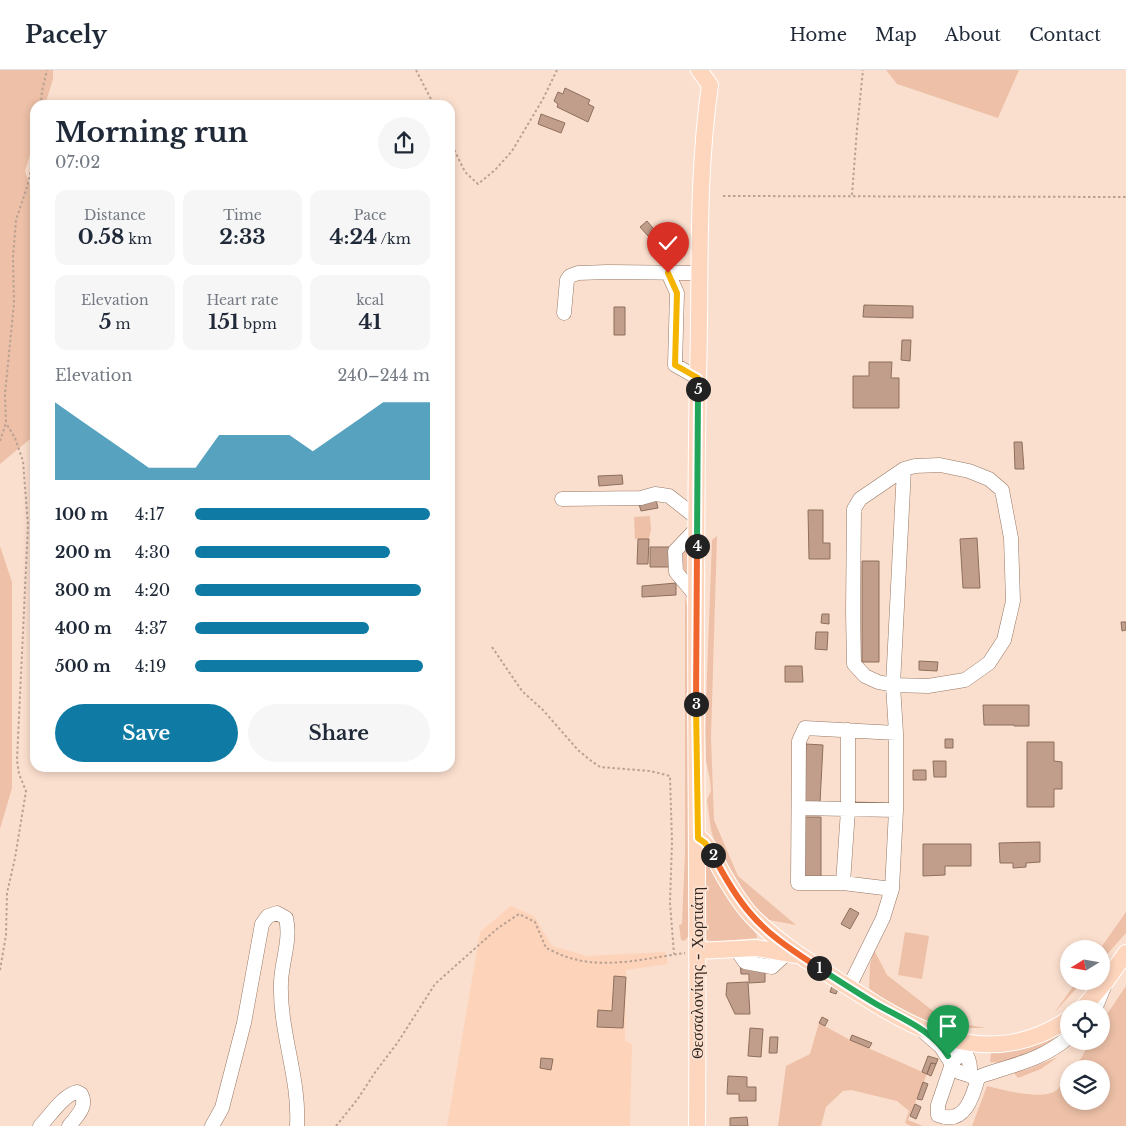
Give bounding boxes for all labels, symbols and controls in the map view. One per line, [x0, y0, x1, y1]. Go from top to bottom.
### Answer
text: Pacely [25, 20, 107, 49]
text: Home [789, 24, 847, 46]
text: Map [875, 24, 917, 46]
text: About [945, 24, 1001, 46]
text: Contact [1029, 24, 1101, 46]
text: Morning run [55, 115, 248, 150]
button: share [378, 117, 430, 169]
text: 07:02 [55, 152, 100, 172]
text: Distance [84, 206, 146, 224]
text: Time [223, 206, 262, 224]
text: Pace [354, 206, 387, 224]
pin [647, 222, 689, 273]
text: 0.58 [78, 224, 124, 250]
text: 2:33 [219, 224, 266, 250]
text: 4:24 [330, 224, 377, 250]
icon: check [654, 229, 682, 257]
text: km [124, 230, 152, 248]
text: /km [377, 230, 411, 248]
text: Elevation [81, 291, 149, 309]
text: Heart rate [206, 291, 279, 309]
text: kcal [356, 291, 384, 309]
text: 5 [99, 309, 112, 335]
text: 151 [208, 309, 239, 335]
text: 41 [359, 309, 382, 335]
text: m [112, 315, 131, 333]
text: bpm [239, 315, 277, 333]
text: Elevation [55, 365, 132, 385]
text: 240–244 m [337, 365, 430, 385]
pin: 5 [686, 376, 710, 402]
text: 5 [694, 380, 703, 398]
text: 100 m [55, 504, 108, 524]
text: 4:17 [135, 504, 164, 524]
pin: 4 [684, 534, 710, 558]
text: 4 [693, 537, 702, 555]
text: 200 m [55, 542, 112, 562]
text: 4:30 [135, 542, 170, 562]
text: 300 m [55, 580, 111, 600]
text: 4:20 [135, 580, 170, 600]
text: 400 m [55, 618, 112, 638]
text: 4:37 [135, 618, 167, 638]
text: 500 m [55, 656, 111, 676]
text: 4:19 [135, 656, 166, 676]
pin: 3 [684, 692, 708, 716]
text: 3 [692, 695, 701, 713]
button: Save [55, 704, 238, 762]
button: Share [248, 704, 430, 762]
pin: 2 [700, 842, 726, 868]
text: 2 [709, 846, 718, 864]
street label: Θεσσαλονίκης - Χορτιάτη [687, 887, 707, 1059]
north arrow [1060, 940, 1110, 990]
map controls [1060, 940, 1110, 1110]
pin: 1 [806, 956, 832, 980]
text: 1 [816, 959, 823, 977]
button: locate [1060, 1000, 1110, 1050]
pin [927, 1005, 969, 1056]
icon: arrive [934, 1012, 962, 1040]
button: layers [1060, 1060, 1110, 1110]

